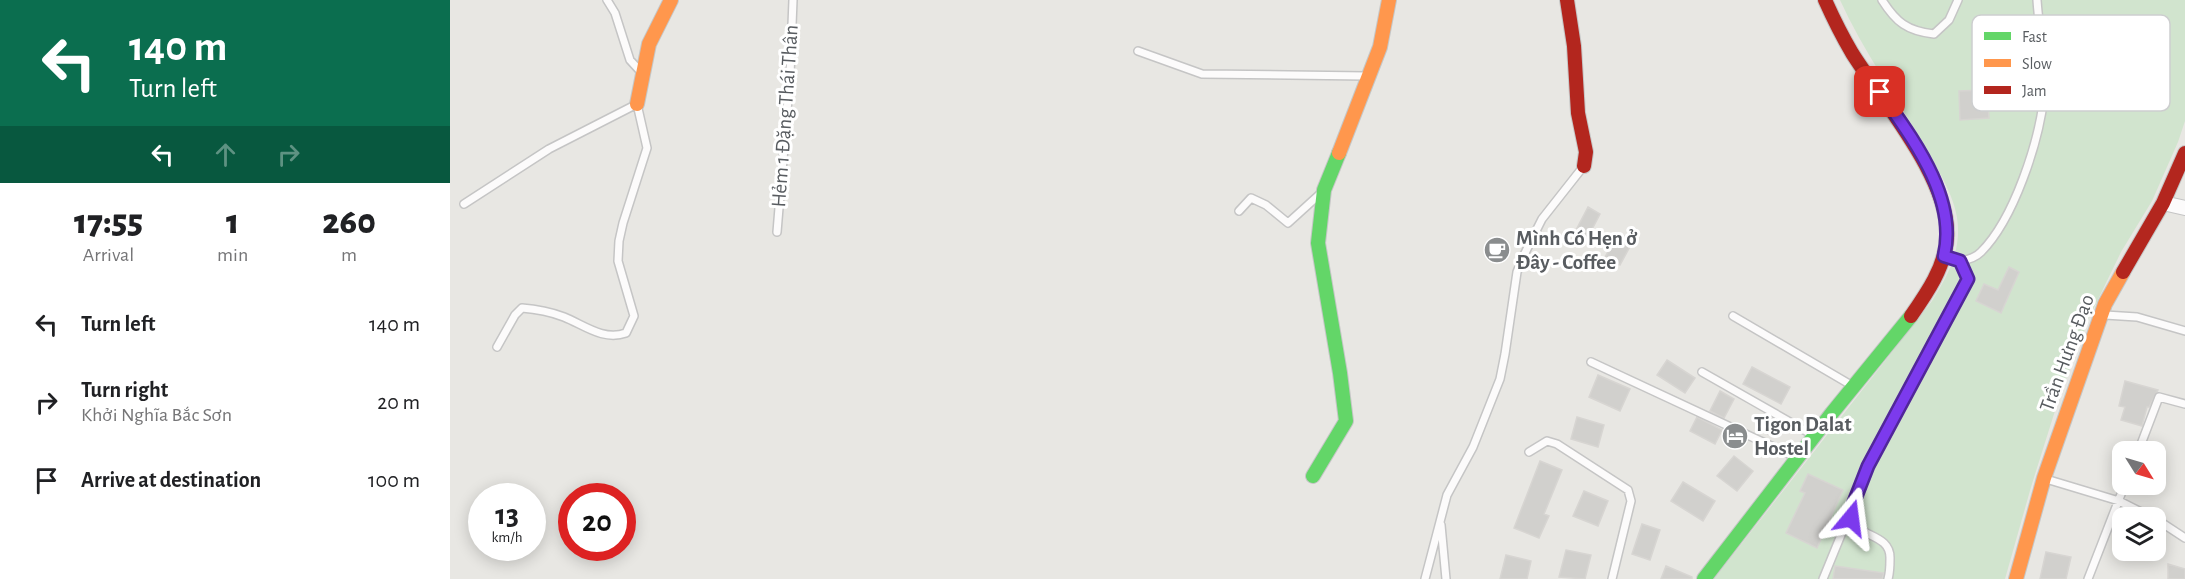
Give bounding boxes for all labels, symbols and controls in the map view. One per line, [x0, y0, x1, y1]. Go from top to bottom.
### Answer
legend [1972, 15, 2170, 111]
icon: left [30, 24, 108, 102]
street label: Hẻm 1 Đặng Thái Thân [768, 24, 802, 208]
text: 140 m [129, 26, 227, 68]
text: Fast [2022, 29, 2047, 45]
text: Slow [2022, 56, 2052, 72]
pin [1854, 66, 1905, 117]
text: Turn left [129, 75, 217, 102]
icon: arrive [1863, 75, 1896, 108]
text: Jam [2022, 83, 2047, 99]
icon: left [146, 138, 179, 171]
icon: ahead [209, 138, 242, 171]
icon: right [272, 138, 305, 171]
text: 17:55 [74, 204, 143, 240]
text: 1 [226, 204, 239, 240]
text: 260 [322, 204, 376, 240]
place label: Mình Có Hẹn ở Đây - Coffee [1516, 228, 1637, 273]
cafe icon: Mình Có Hẹn ở Đây - Coffee [1482, 235, 1512, 265]
text: Arrival [83, 245, 134, 265]
text: min [217, 245, 248, 265]
text: m [341, 245, 357, 265]
street label: Trần Hưng Đạo [2036, 292, 2098, 414]
icon: left [30, 308, 63, 341]
text: Turn left [81, 313, 155, 335]
text: 140 m [369, 313, 420, 335]
text: Turn right [81, 379, 168, 401]
icon: right [30, 386, 63, 419]
text: 20 m [377, 391, 420, 413]
text: Khởi Nghĩa Bắc Sơn [81, 405, 232, 425]
place label: Tigon Dalat Hostel [1754, 414, 1851, 459]
hotel icon: Tigon Dalat Hostel [1720, 421, 1750, 451]
north arrow [2112, 441, 2166, 495]
map controls [2112, 441, 2166, 561]
icon: arrive [30, 464, 63, 497]
text: Arrive at destination [81, 469, 261, 491]
text: 100 m [368, 469, 420, 491]
speed limit sign: 20 [558, 483, 636, 561]
position arrow [1819, 486, 1883, 550]
text: 13 [495, 500, 519, 530]
button: layers [2112, 507, 2166, 561]
text: km/h [492, 530, 522, 545]

